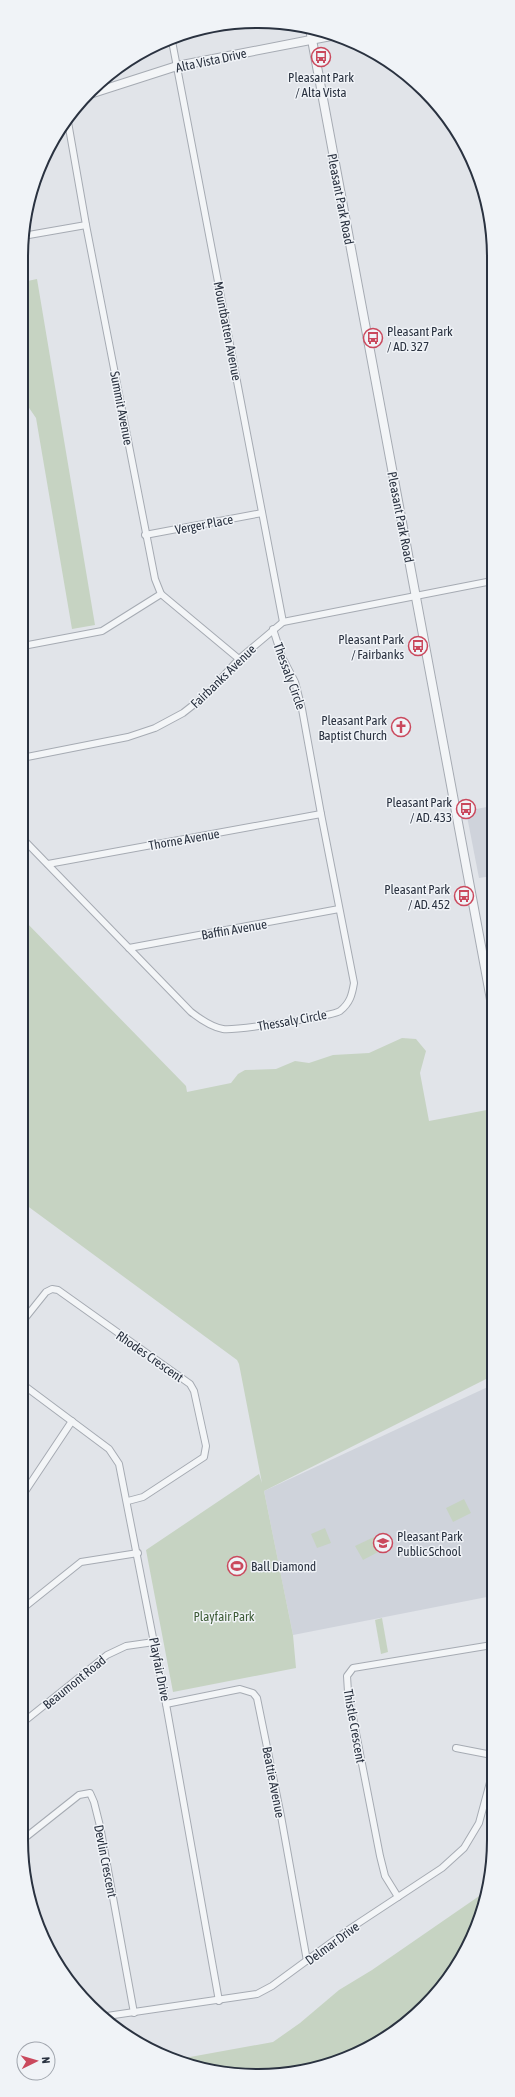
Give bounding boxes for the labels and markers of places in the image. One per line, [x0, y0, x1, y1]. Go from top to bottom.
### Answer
bus stop icon: Pleasant Park / Alta Vista [310, 46, 332, 68]
place label: Pleasant Park / Alta Vista [288, 70, 354, 100]
place label: Pleasant Park / AD. 327 [387, 324, 453, 354]
bus stop icon: Pleasant Park / AD. 327 [362, 327, 384, 349]
place label: Pleasant Park / Fairbanks [338, 632, 404, 662]
bus stop icon: Pleasant Park / Fairbanks [407, 635, 429, 657]
place label: Pleasant Park Baptist Church [318, 713, 387, 743]
church icon: Pleasant Park Baptist Church [390, 716, 412, 738]
place label: Pleasant Park / AD. 433 [386, 795, 452, 825]
bus stop icon: Pleasant Park / AD. 433 [455, 798, 477, 820]
place label: Pleasant Park / AD. 452 [384, 882, 450, 912]
bus stop icon: Pleasant Park / AD. 452 [453, 885, 475, 907]
place label: Pleasant Park Public School [397, 1529, 463, 1559]
school or university icon: Pleasant Park Public School [372, 1532, 394, 1554]
sports icon: Ball Diamond [226, 1555, 248, 1577]
place label: Ball Diamond [251, 1559, 316, 1574]

